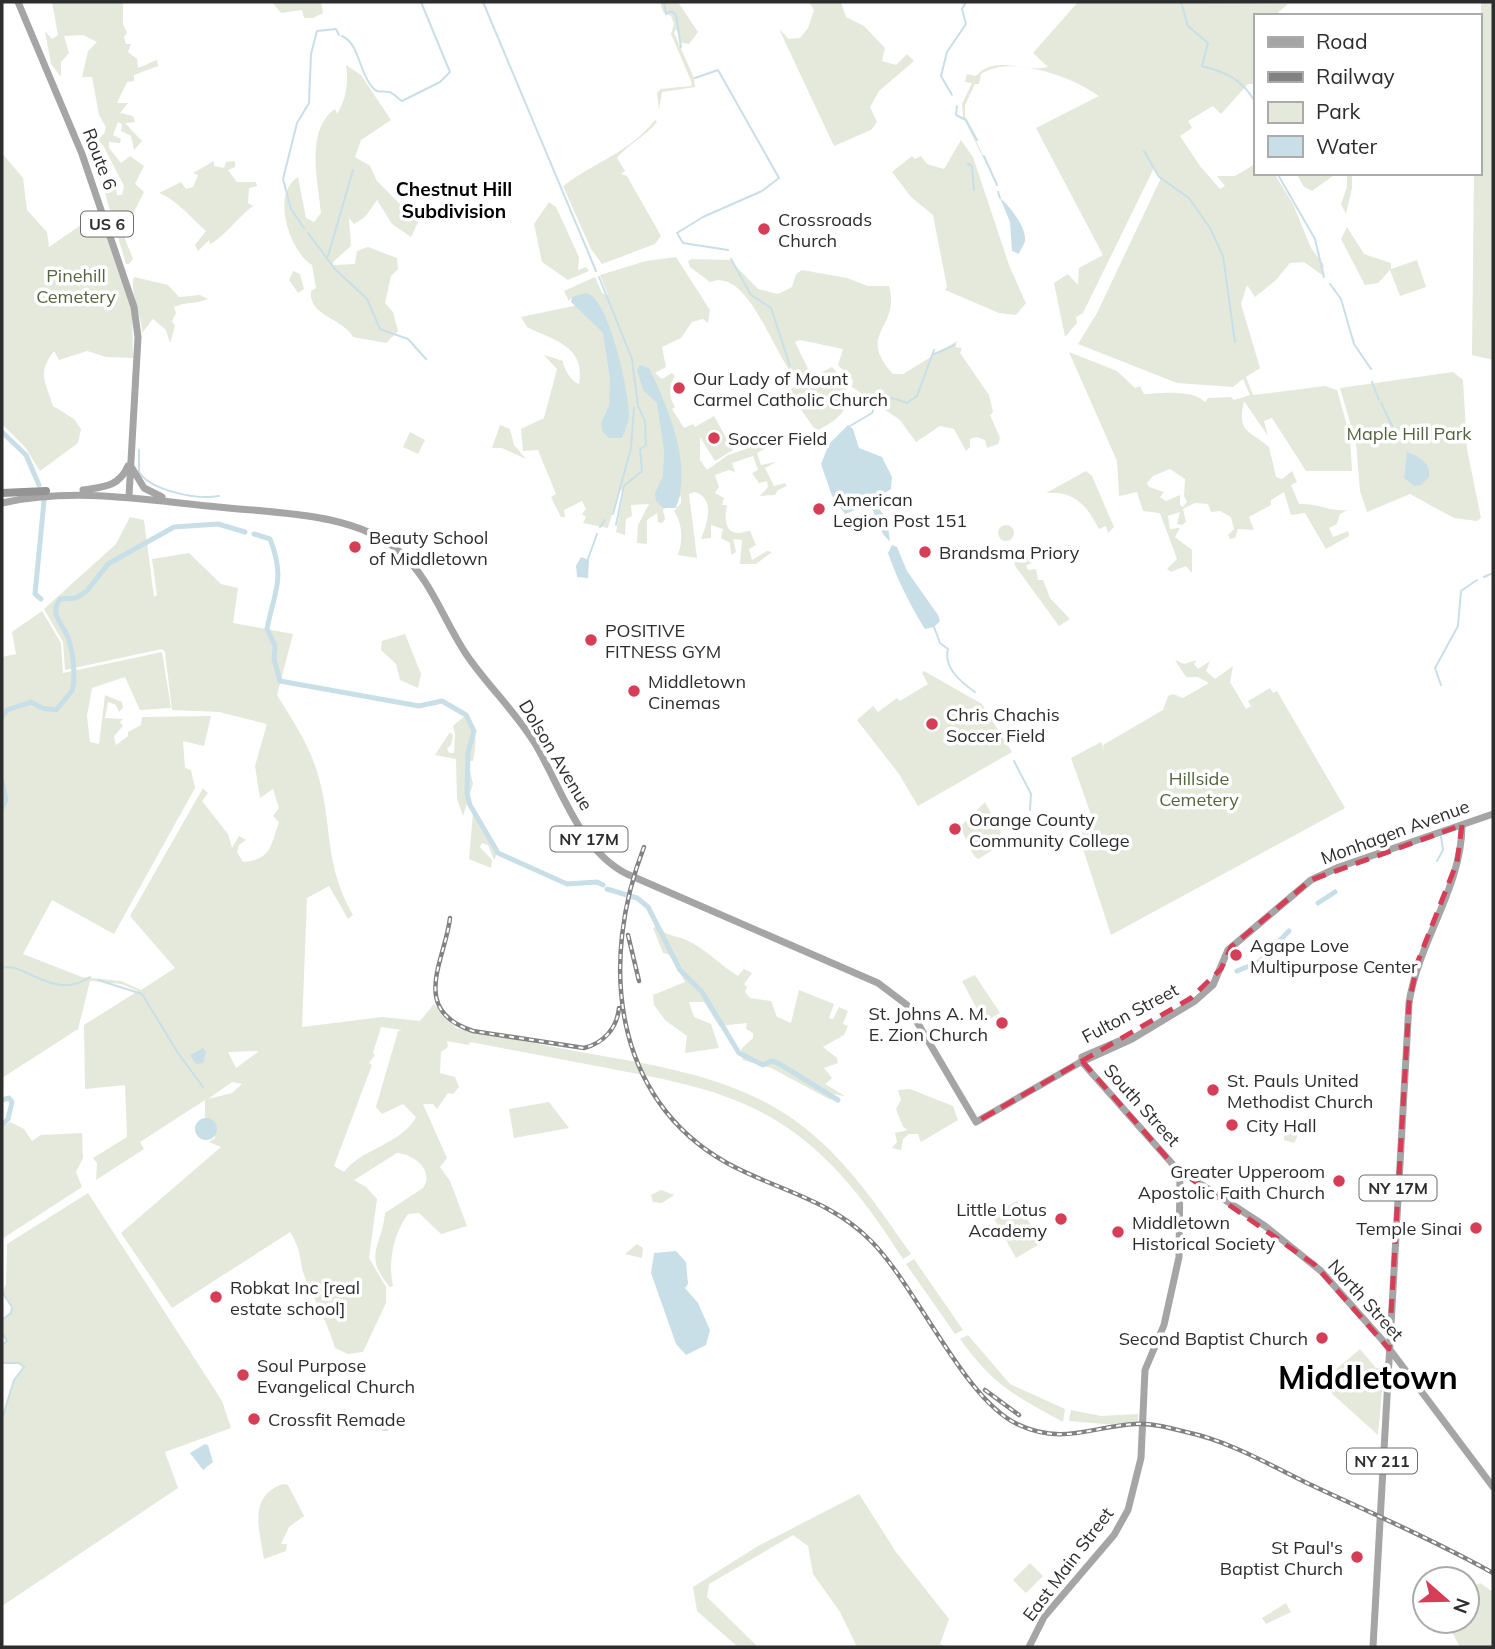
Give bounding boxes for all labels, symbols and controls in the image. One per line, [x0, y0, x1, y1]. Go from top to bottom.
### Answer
legend [1254, 14, 1481, 175]
text: Road [1316, 28, 1367, 54]
text: Railway [1316, 63, 1395, 89]
text: Park [1316, 98, 1360, 124]
street label: Route 6 [78, 125, 122, 193]
text: Water [1316, 133, 1377, 159]
district label: Chestnut Hill Subdivision [396, 177, 512, 223]
place label: Crossroads Church [778, 208, 872, 252]
road number: US 6 [81, 212, 133, 236]
marker: Crossroads Church [756, 221, 772, 237]
park label: Pinehill Cemetery [36, 264, 116, 308]
place label: Our Lady of Mount Carmel Catholic Church [693, 367, 888, 411]
marker: Our Lady of Mount Carmel Catholic Church [671, 380, 687, 396]
park label: Maple Hill Park [1346, 422, 1472, 445]
place label: Soccer Field [728, 427, 827, 450]
marker: Soccer Field [706, 430, 722, 446]
place label: American Legion Post 151 [833, 488, 967, 532]
marker: American Legion Post 151 [811, 501, 827, 517]
place label: Beauty School of Middletown [369, 526, 488, 570]
marker: Beauty School of Middletown [347, 539, 363, 555]
place label: Brandsma Priory [939, 541, 1080, 564]
marker: Brandsma Priory [917, 544, 933, 560]
place label: POSITIVE FITNESS GYM [605, 619, 721, 663]
marker: POSITIVE FITNESS GYM [583, 632, 599, 648]
place label: Middletown Cinemas [648, 670, 746, 714]
marker: Middletown Cinemas [626, 683, 642, 699]
street label: Dolson Avenue [514, 695, 598, 815]
place label: Chris Chachis Soccer Field [946, 703, 1060, 747]
marker: Chris Chachis Soccer Field [924, 716, 940, 732]
park label: Hillside Cemetery [1159, 767, 1239, 811]
street label: Monhagen Avenue [1318, 794, 1472, 870]
place label: Orange County Community College [969, 808, 1129, 852]
marker: Orange County Community College [947, 821, 963, 837]
road number: NY 17M [550, 826, 628, 852]
place label: Agape Love Multipurpose Center [1250, 934, 1418, 978]
marker: Agape Love Multipurpose Center [1228, 947, 1244, 963]
street label: Fulton Street [1078, 978, 1182, 1048]
place label: St. Johns A. M. E. Zion Church [869, 1002, 988, 1046]
marker: St. Johns A. M. E. Zion Church [994, 1015, 1010, 1031]
street label: South Street [1099, 1059, 1185, 1151]
place label: St. Pauls United Methodist Church [1227, 1069, 1373, 1113]
marker: St. Pauls United Methodist Church [1205, 1082, 1221, 1098]
place label: City Hall [1246, 1114, 1316, 1137]
marker: City Hall [1224, 1117, 1240, 1133]
place label: Greater Upperoom Apostolic Faith Church [1138, 1160, 1325, 1204]
marker: Greater Upperoom Apostolic Faith Church [1331, 1173, 1347, 1189]
road number: NY 17M [1360, 1176, 1436, 1200]
place label: Little Lotus Academy [956, 1198, 1047, 1242]
marker: Little Lotus Academy [1053, 1211, 1069, 1227]
place label: Middletown Historical Society [1132, 1211, 1276, 1255]
place label: Temple Sinai [1356, 1217, 1462, 1240]
marker: Temple Sinai [1468, 1220, 1484, 1236]
marker: Middletown Historical Society [1110, 1224, 1126, 1240]
street label: North Street [1323, 1254, 1409, 1346]
place label: Robkat Inc [real estate school] [230, 1276, 360, 1320]
marker: Robkat Inc [real estate school] [208, 1289, 224, 1305]
place label: Second Baptist Church [1119, 1327, 1308, 1350]
marker: Second Baptist Church [1314, 1330, 1330, 1346]
place label: Soul Purpose Evangelical Church [257, 1354, 415, 1398]
district label: Middletown [1278, 1357, 1458, 1397]
marker: Soul Purpose Evangelical Church [235, 1367, 251, 1383]
place label: Crossfit Remade [268, 1408, 405, 1431]
marker: Crossfit Remade [246, 1411, 262, 1427]
road number: NY 211 [1347, 1448, 1417, 1474]
street label: East Main Street [1018, 1503, 1118, 1625]
place label: St Paul's Baptist Church [1220, 1536, 1343, 1580]
marker: St Paul's Baptist Church [1349, 1549, 1365, 1565]
north arrow [1411, 1565, 1481, 1635]
text: N [1448, 1595, 1476, 1617]

